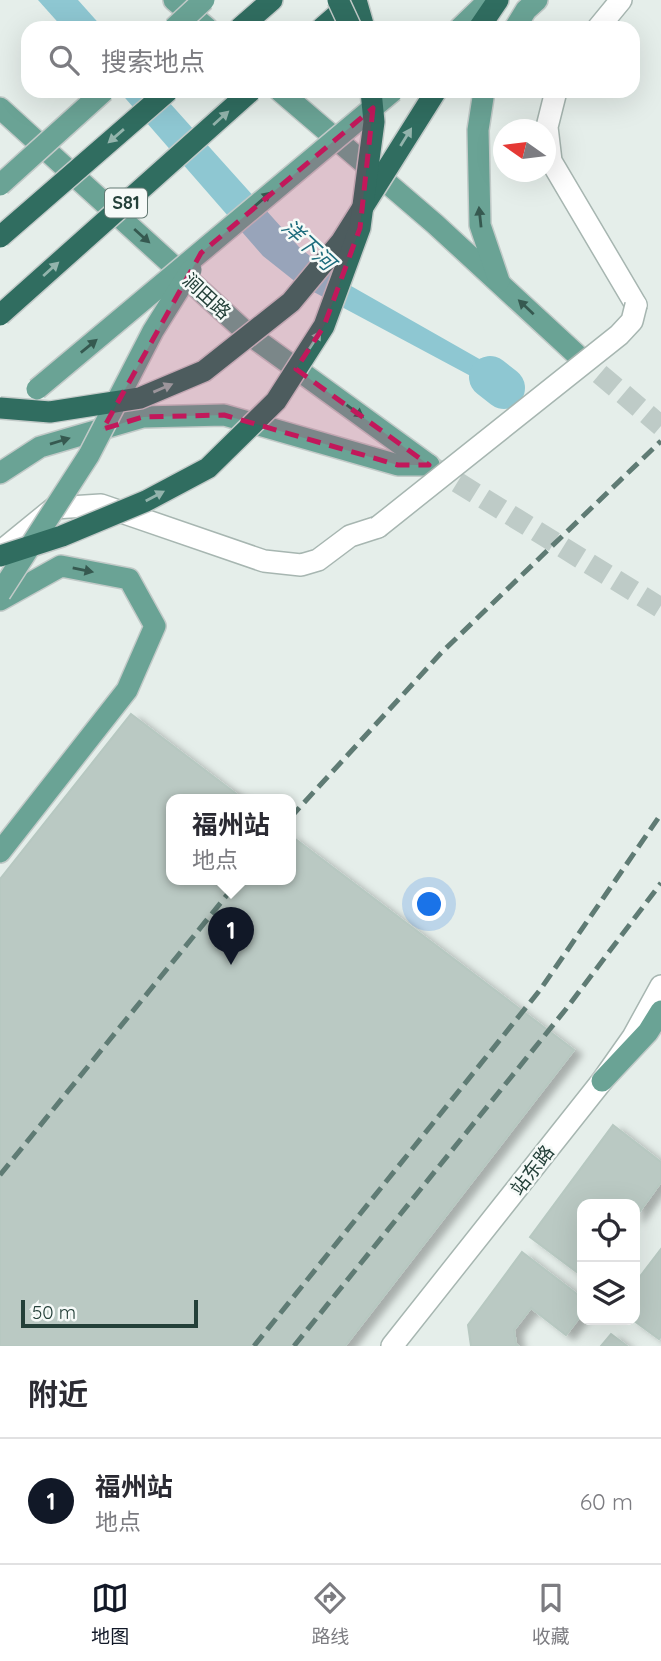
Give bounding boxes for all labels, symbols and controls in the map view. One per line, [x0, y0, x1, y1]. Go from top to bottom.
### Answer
search box [21, 21, 640, 98]
icon: search [45, 41, 83, 79]
text: 搜索地点 [101, 45, 205, 78]
one-way arrow [212, 110, 230, 126]
north arrow [493, 119, 556, 182]
one-way arrow [399, 127, 412, 146]
one-way arrow [107, 128, 125, 144]
road number: S81 [105, 188, 147, 218]
one-way arrow [254, 191, 272, 207]
one-way arrow [475, 206, 486, 228]
water label: 洋下河 [277, 213, 344, 278]
one-way arrow [133, 227, 150, 243]
one-way arrow [42, 262, 59, 278]
street label: 涧田路 [178, 268, 236, 324]
one-way arrow [518, 300, 535, 316]
one-way arrow [308, 330, 321, 350]
one-way arrow [81, 339, 98, 354]
one-way arrow [153, 382, 173, 394]
one-way arrow [346, 404, 364, 418]
one-way arrow [50, 436, 71, 446]
one-way arrow [145, 490, 165, 502]
one-way arrow [72, 565, 94, 576]
popup [166, 794, 296, 885]
text: 福州站 [192, 808, 270, 841]
text: 地点 [192, 845, 238, 874]
your location [412, 887, 446, 921]
pin: 1 [208, 907, 254, 965]
street label: 站东路 [505, 1140, 559, 1200]
map controls [577, 1199, 640, 1325]
button: locate [577, 1199, 640, 1262]
button: layers [577, 1262, 640, 1325]
scale bar [21, 1297, 198, 1329]
text: 50 m [32, 1300, 76, 1324]
text: 附近 [28, 1375, 88, 1413]
text: 福州站 [95, 1470, 173, 1503]
text: 1 [47, 1487, 55, 1516]
text: 60 m [580, 1487, 633, 1516]
text: 地点 [95, 1507, 141, 1536]
tab: 地图 [91, 1579, 129, 1648]
tab: 路线 [311, 1579, 350, 1648]
tab: 收藏 [532, 1579, 570, 1648]

